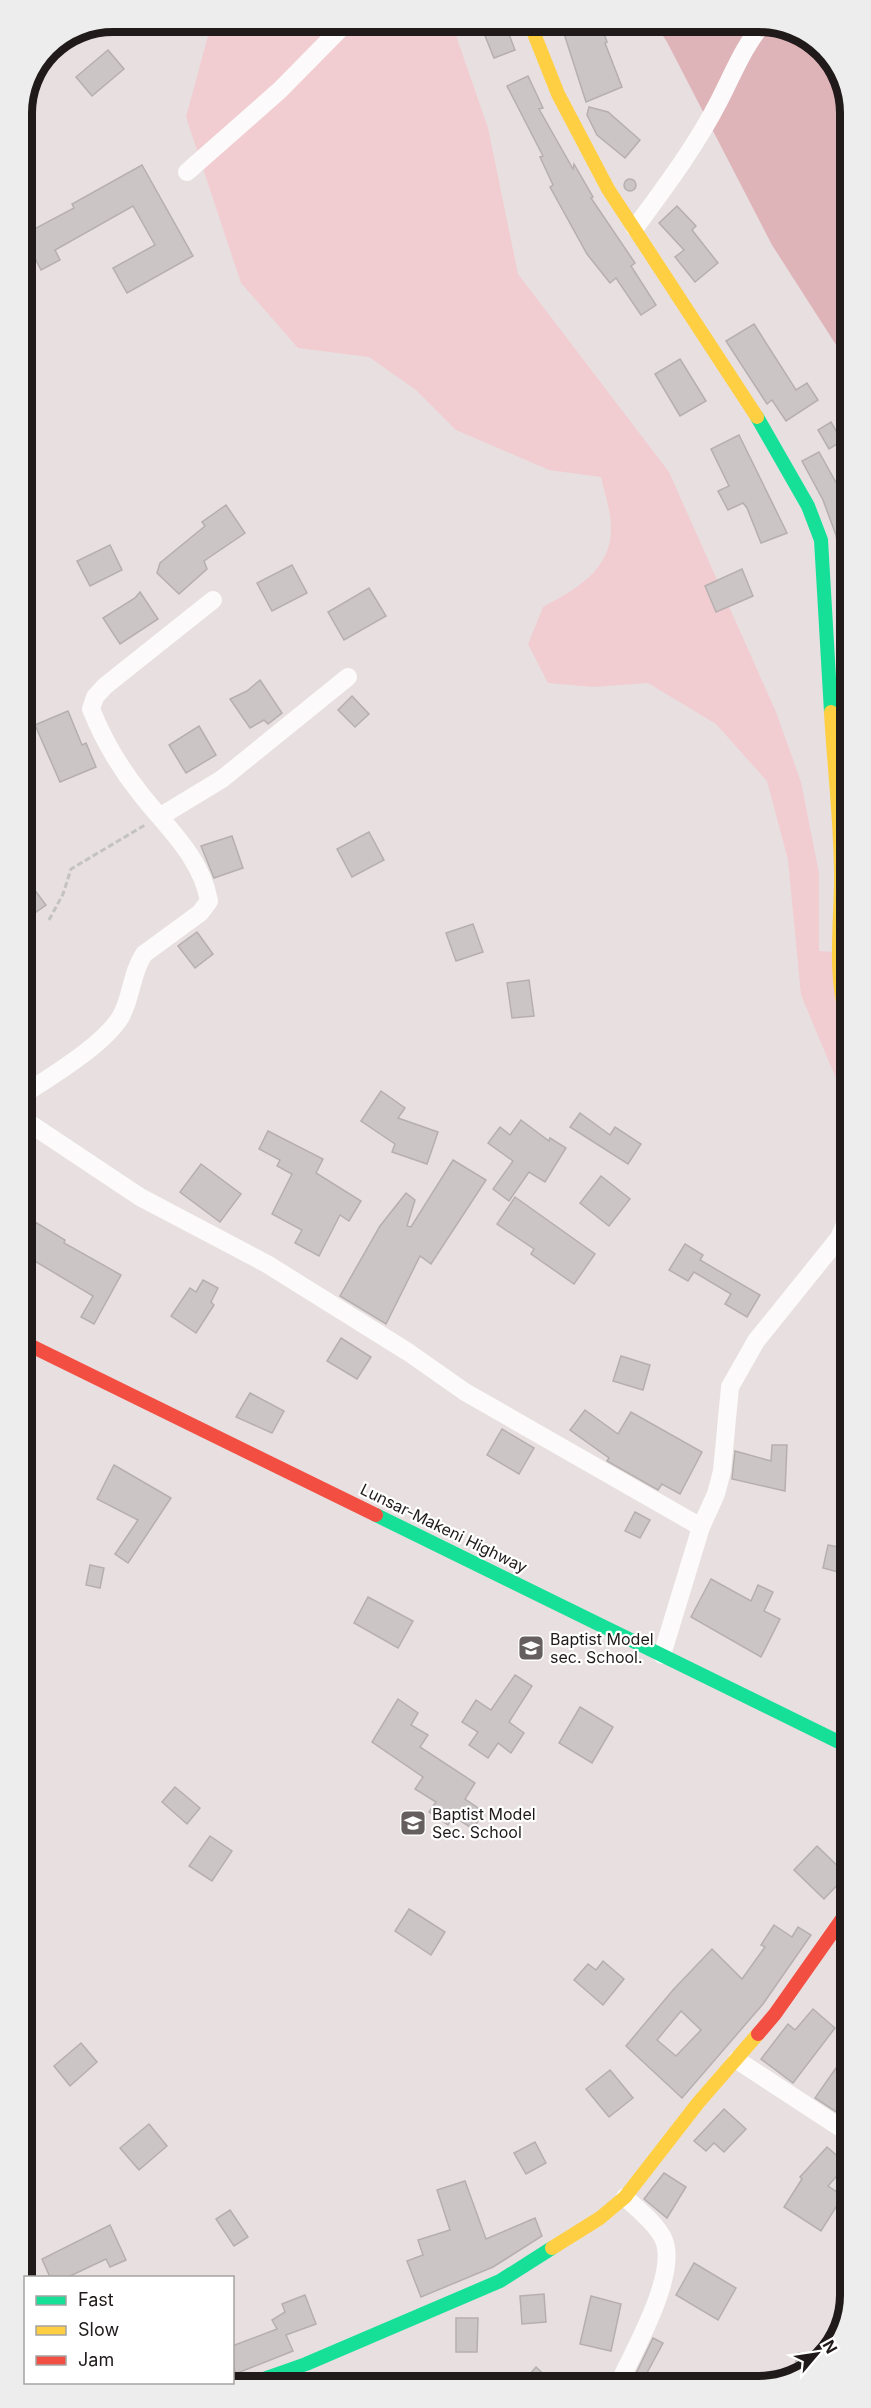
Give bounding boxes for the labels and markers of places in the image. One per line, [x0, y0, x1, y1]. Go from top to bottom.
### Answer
place label: Baptist Model sec. School. [550, 1629, 654, 1667]
school or university icon: Baptist Model sec. School. [516, 1633, 546, 1663]
place label: Baptist Model Sec. School [432, 1804, 536, 1842]
school or university icon: Baptist Model Sec. School [398, 1808, 428, 1838]

